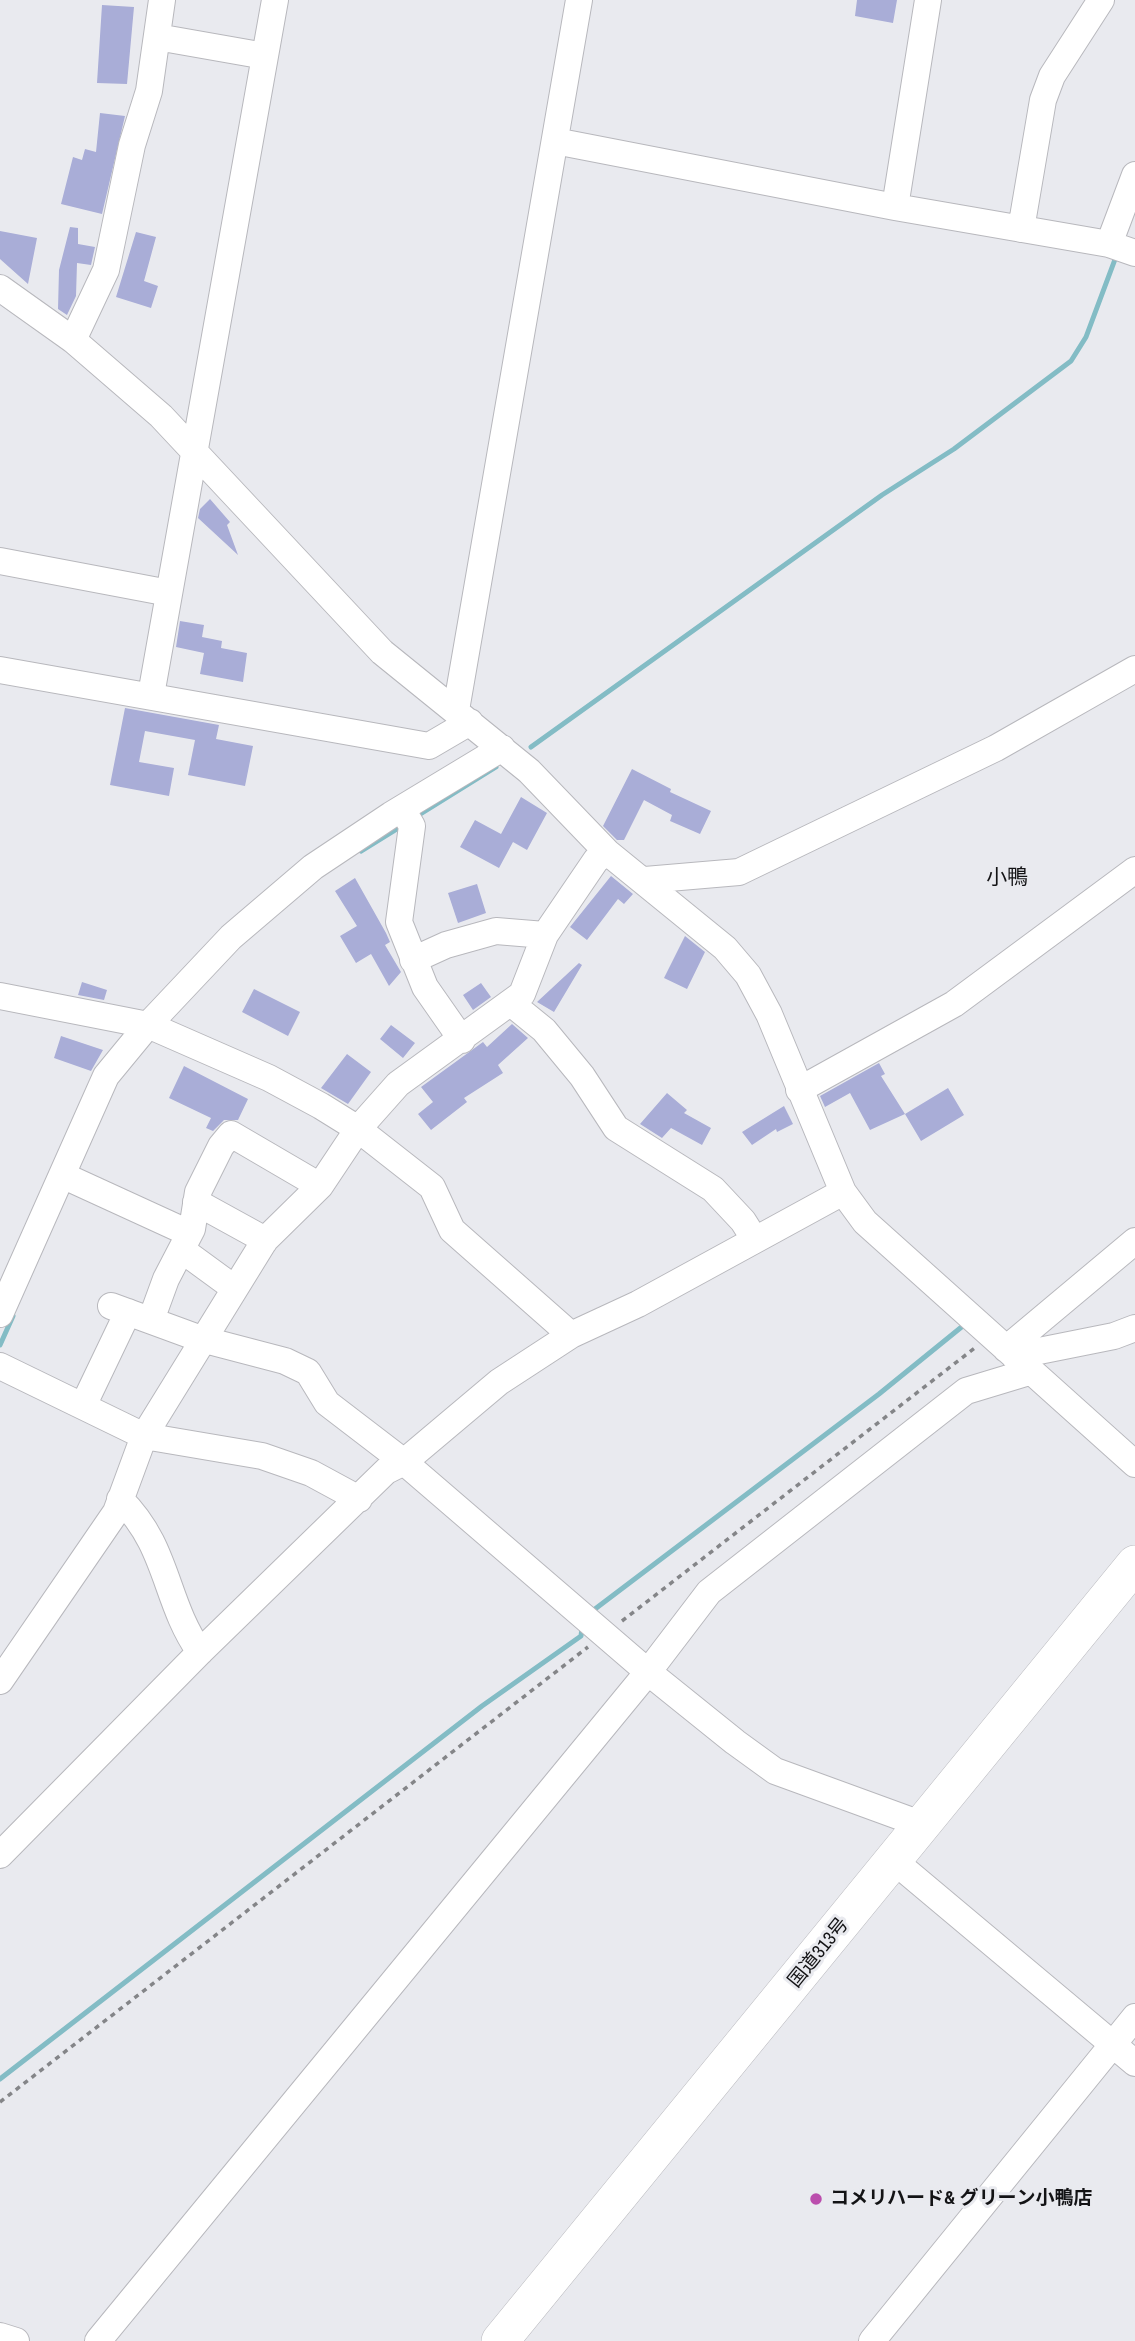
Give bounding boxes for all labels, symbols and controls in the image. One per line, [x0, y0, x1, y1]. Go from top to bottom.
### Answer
district label: 小鴨 [986, 865, 1028, 891]
street label: 国道313号 [784, 1914, 854, 1992]
place label: コメリハード& グリーン小鴨店 [830, 2188, 1093, 2210]
marker: コメリハード& グリーン小鴨店 [808, 2191, 824, 2207]

